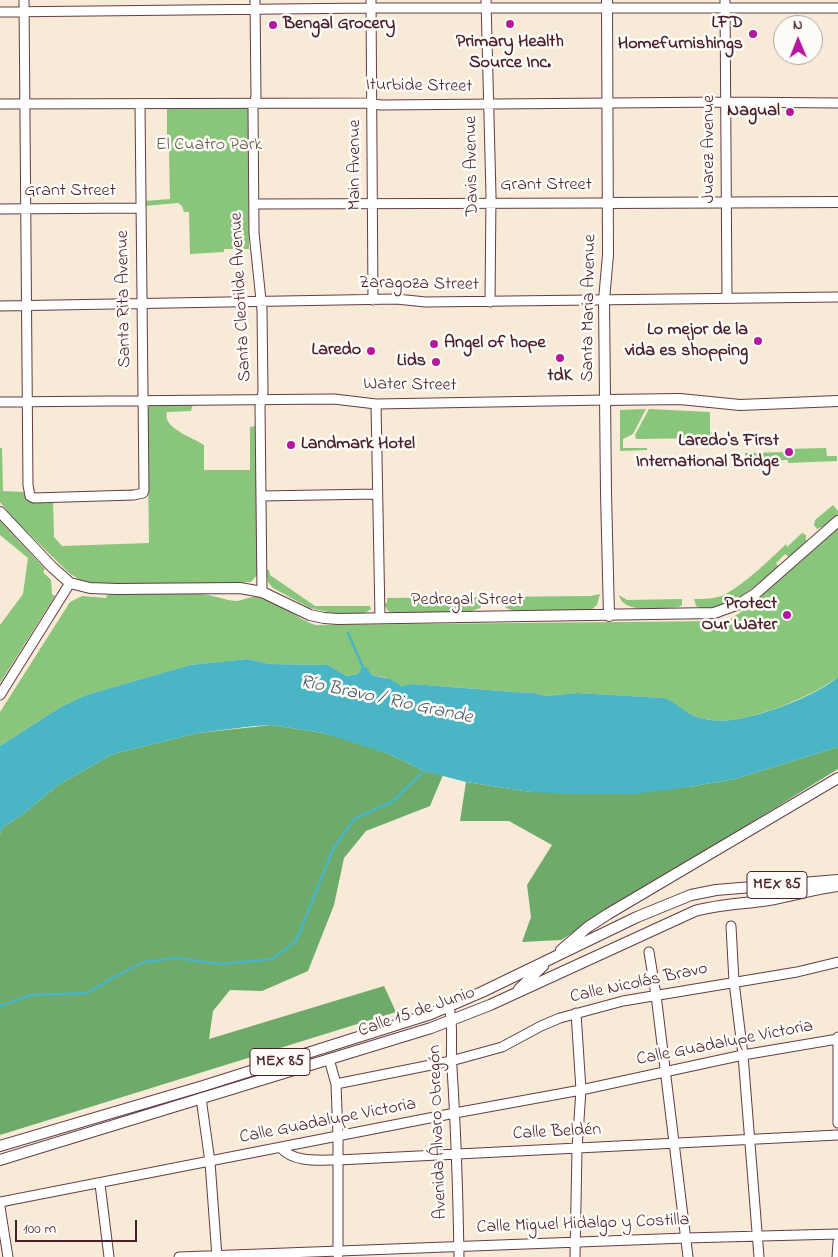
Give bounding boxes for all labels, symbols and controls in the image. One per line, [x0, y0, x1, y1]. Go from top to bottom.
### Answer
place label: LFD Homefurnishings [618, 13, 743, 56]
place label: Bengal Grocery [283, 14, 395, 36]
north arrow [773, 15, 823, 65]
text: N [793, 15, 803, 36]
marker: Primary Health Source Inc. [504, 18, 516, 30]
marker: Bengal Grocery [267, 19, 279, 31]
marker: LFD Homefurnishings [747, 28, 759, 40]
place label: Primary Health Source Inc. [456, 32, 564, 74]
street label: Iturbide Street [365, 75, 473, 99]
street label: Juarez Avenue [699, 95, 721, 203]
place label: Nagual [727, 101, 780, 123]
marker: Nagual [784, 106, 796, 118]
street label: Davis Avenue [461, 116, 485, 216]
street label: Main Avenue [345, 119, 367, 211]
park label: El Cuatro Park [156, 135, 262, 157]
street label: Grant Street [500, 175, 592, 197]
street label: Grant Street [24, 181, 116, 203]
street label: Santa Cleotilde Avenue [227, 212, 257, 382]
street label: Santa Rita Avenue [113, 230, 137, 368]
street label: Santa Maria Avenue [578, 234, 602, 382]
street label: Zaragoza Street [359, 273, 479, 297]
place label: Lo mejor de la vida es shopping [625, 320, 748, 362]
place label: Angel of hope [444, 333, 546, 355]
marker: Lo mejor de la vida es shopping [752, 335, 764, 347]
marker: Angel of hope [428, 338, 440, 350]
place label: Laredo [312, 340, 361, 362]
marker: Laredo [365, 345, 377, 357]
place label: Lids [397, 351, 426, 373]
marker: tdK [554, 352, 566, 364]
marker: Lids [430, 356, 442, 368]
place label: tdK [548, 366, 572, 388]
street label: Water Street [363, 374, 457, 398]
place label: Laredo's First International Bridge [636, 431, 779, 474]
place label: Landmark Hotel [301, 434, 415, 456]
marker: Landmark Hotel [285, 439, 297, 451]
marker: Laredo's First International Bridge [783, 446, 795, 458]
street label: Pedregal Street [411, 590, 523, 612]
place label: Protect Our Water [701, 594, 777, 636]
marker: Protect Our Water [781, 609, 793, 621]
water label: Río Bravo / Rio Grande [298, 672, 474, 730]
road number: MEX 85 [747, 872, 807, 898]
street label: Calle Nicolás Bravo [568, 959, 710, 1009]
street label: Calle 15 de Junio [356, 983, 478, 1043]
street label: Calle Guadalupe Victoria [635, 1016, 815, 1072]
street label: Avenida Álvaro Obregón [425, 1044, 453, 1220]
road number: MEX 85 [250, 1048, 310, 1076]
street label: Calle Guadalupe Victoria [238, 1094, 418, 1150]
street label: Calle Beldén [512, 1120, 602, 1146]
scale bar [18, 1210, 140, 1242]
street label: Calle Miguel Hidalgo y Costilla [476, 1210, 690, 1240]
text: 100 m [23, 1218, 56, 1240]

